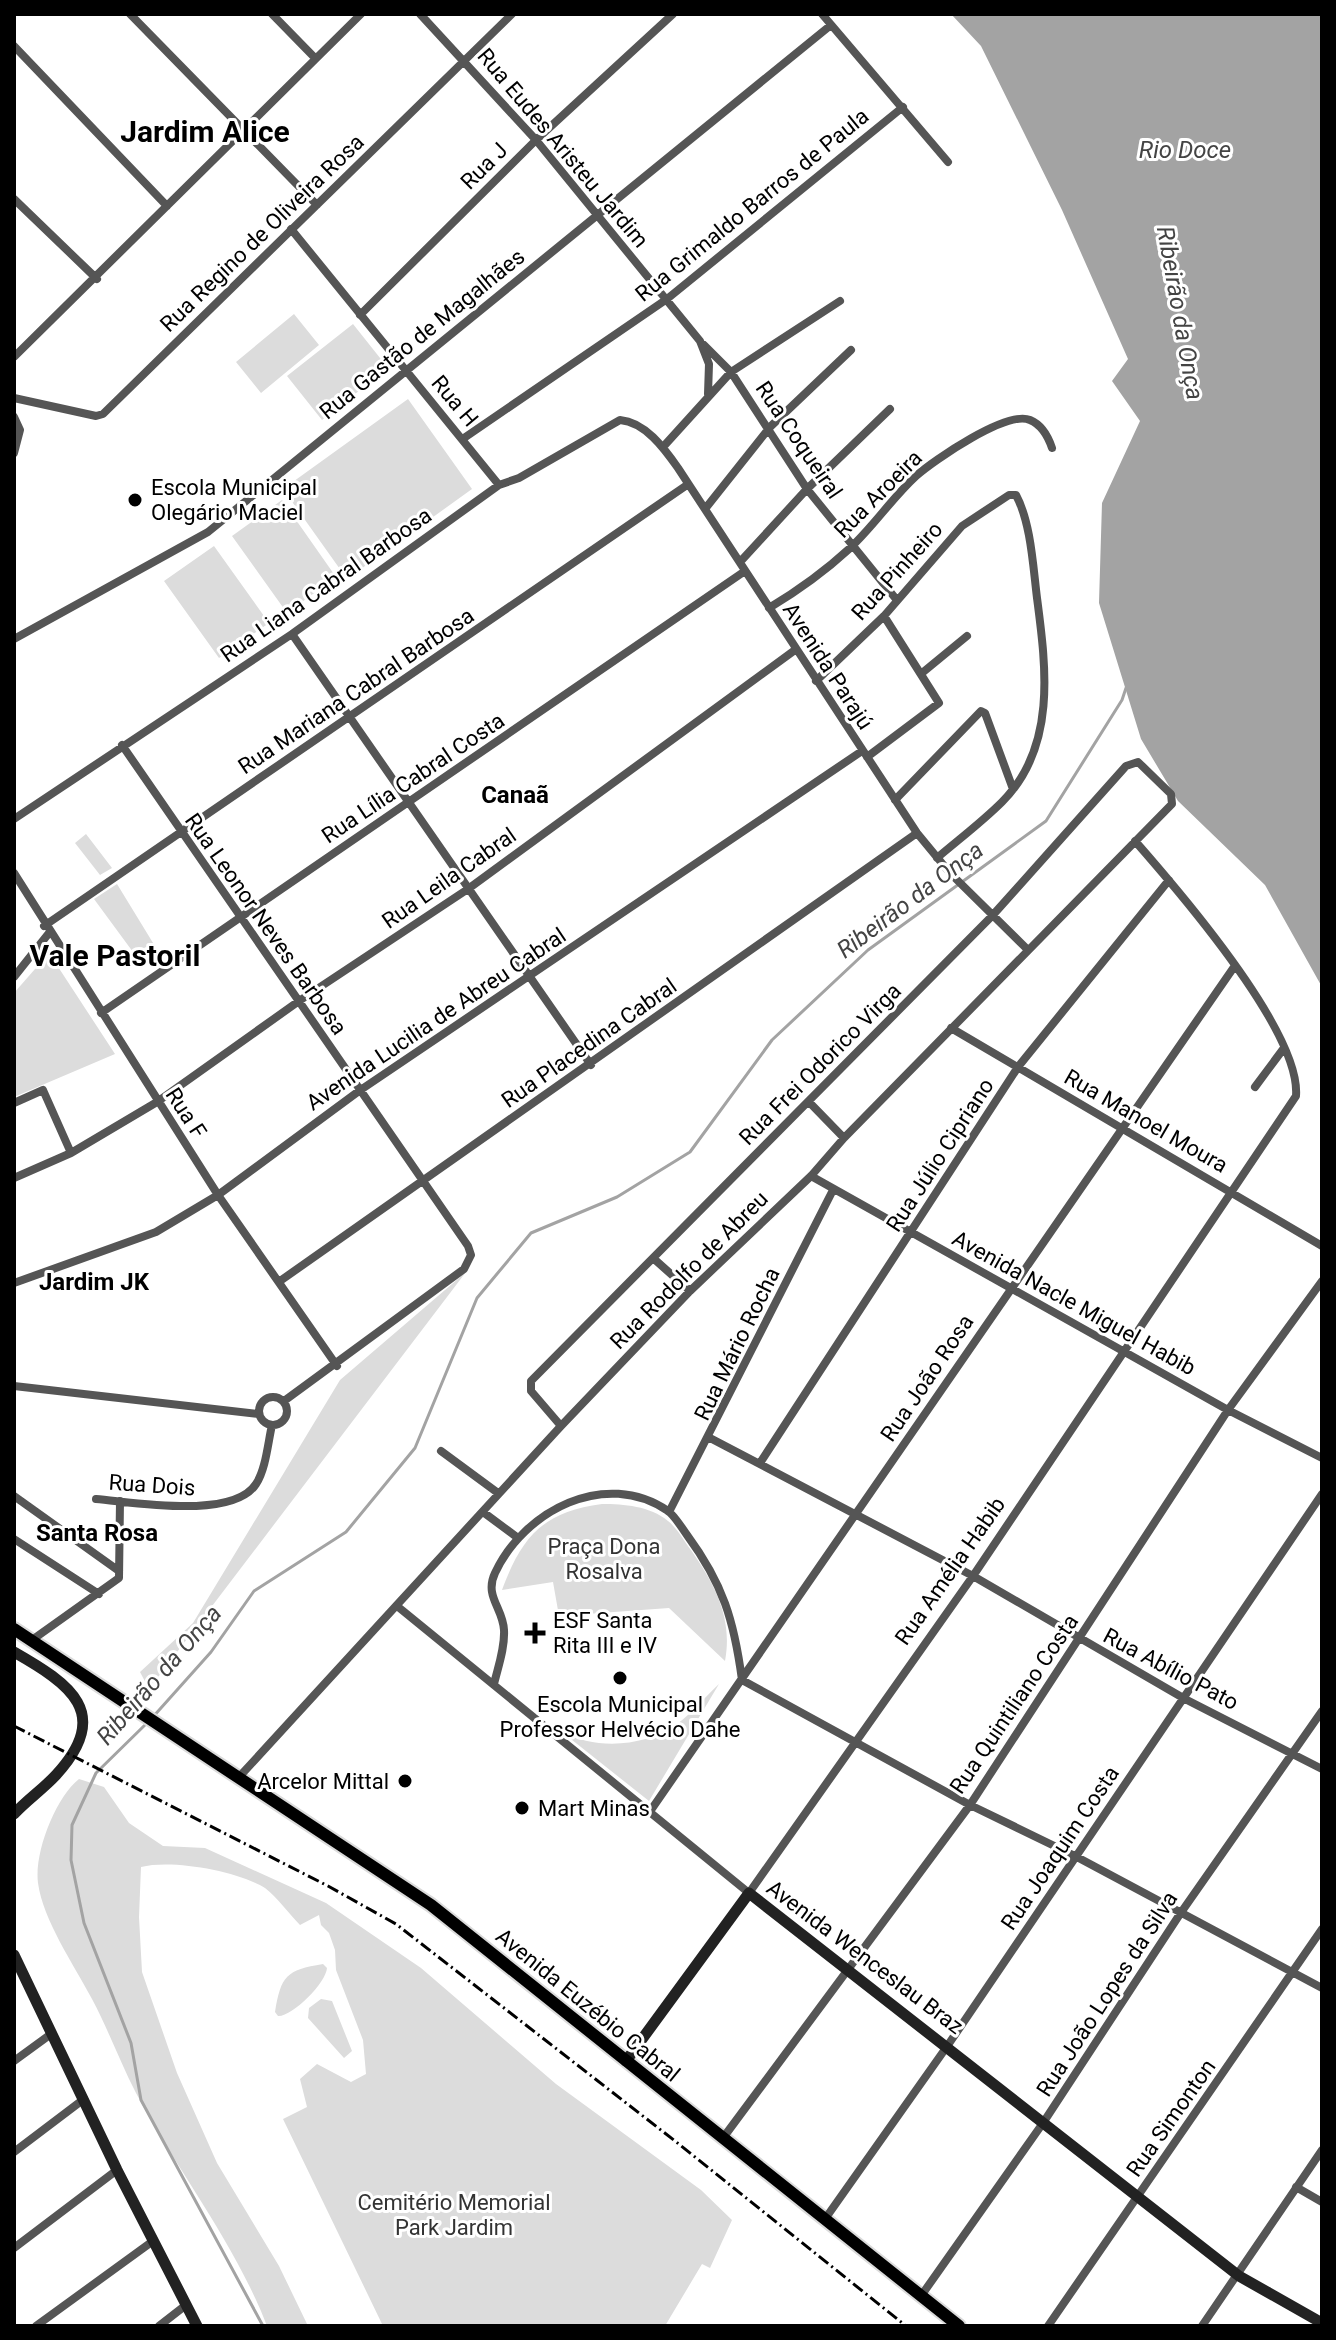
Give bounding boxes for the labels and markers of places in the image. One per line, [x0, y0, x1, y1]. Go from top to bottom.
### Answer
place label: Escola Municipal Olegário Maciel [151, 475, 317, 525]
marker: Escola Municipal Olegário Maciel [126, 491, 144, 509]
place label: ESF Santa Rita III e IV [553, 1608, 657, 1658]
marker: ESF Santa Rita III e IV [524, 1622, 546, 1644]
marker: Escola Municipal Professor Helvécio Dahe [611, 1669, 629, 1687]
place label: Escola Municipal Professor Helvécio Dahe [500, 1692, 740, 1742]
place label: Arcelor Mittal [257, 1769, 389, 1794]
marker: Arcelor Mittal [396, 1772, 414, 1790]
place label: Mart Minas [538, 1796, 650, 1821]
marker: Mart Minas [513, 1799, 531, 1817]

